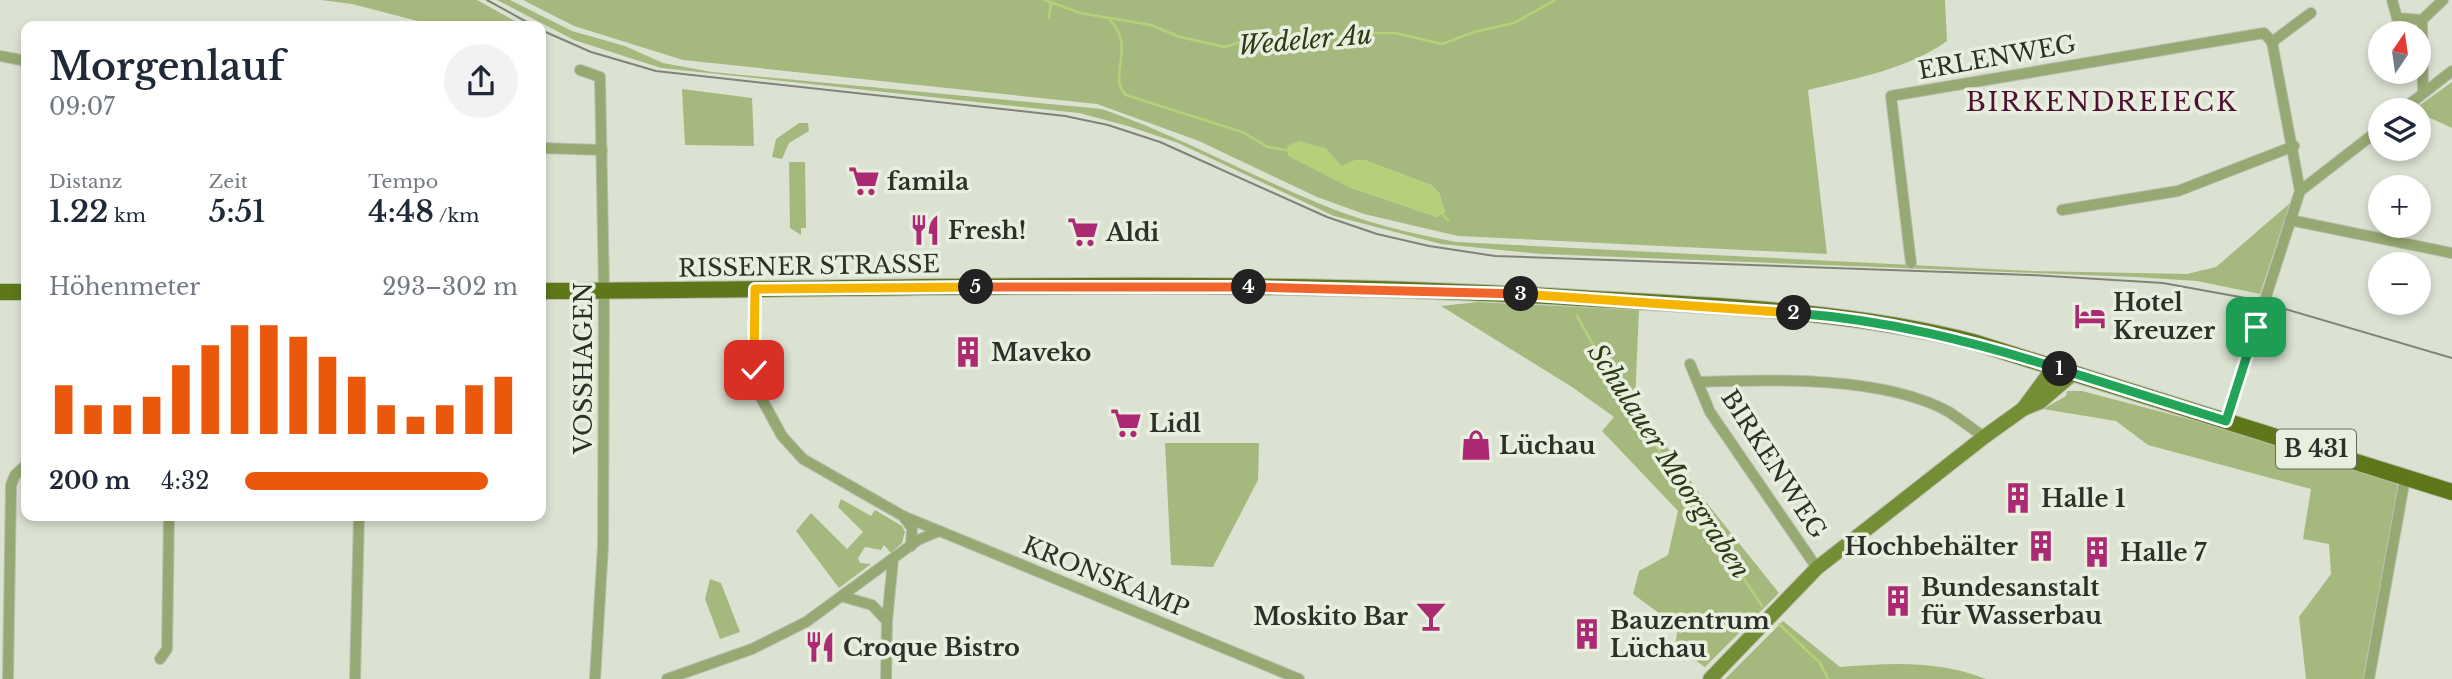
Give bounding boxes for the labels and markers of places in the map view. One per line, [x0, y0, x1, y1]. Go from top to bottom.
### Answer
supermarket icon: famila [847, 164, 881, 198]
place label: famila [887, 167, 969, 196]
restaurant icon: Fresh! [908, 213, 942, 247]
supermarket icon: Aldi [1066, 215, 1100, 249]
place label: Fresh! [948, 216, 1026, 245]
place label: Aldi [1105, 218, 1160, 247]
pin: 5 [958, 270, 993, 304]
pin: 4 [1232, 270, 1266, 304]
pin: 3 [1504, 276, 1538, 312]
place label: Hotel Kreuzer [2113, 288, 2215, 345]
pin: 2 [1776, 296, 1812, 330]
pin [2226, 297, 2286, 357]
hotel icon: Hotel Kreuzer [2073, 299, 2107, 333]
building icon: Maveko [951, 335, 985, 369]
place label: Maveko [991, 338, 1091, 367]
pin [724, 340, 784, 400]
pin: 1 [2042, 352, 2078, 386]
supermarket icon: Lidl [1109, 406, 1143, 440]
place label: Lidl [1149, 409, 1201, 438]
shop icon: Lüchau [1459, 428, 1493, 462]
place label: Lüchau [1499, 431, 1595, 460]
building icon: Halle 1 [2001, 481, 2035, 515]
place label: Halle 1 [2041, 484, 2125, 513]
building icon: Hochbehälter [2024, 529, 2058, 563]
place label: Hochbehälter [1845, 532, 2018, 561]
building icon: Halle 7 [2080, 535, 2114, 569]
place label: Halle 7 [2120, 538, 2207, 567]
place label: Bundesanstalt für Wasserbau [1921, 573, 2102, 630]
building icon: Bundesanstalt für Wasserbau [1881, 584, 1915, 618]
bar icon: Moskito Bar [1414, 599, 1448, 633]
place label: Moskito Bar [1253, 602, 1408, 631]
place label: Bauzentrum Lüchau [1610, 606, 1770, 663]
building icon: Bauzentrum Lüchau [1570, 617, 1604, 651]
restaurant icon: Croque Bistro [803, 630, 837, 664]
place label: Croque Bistro [843, 633, 1020, 662]

